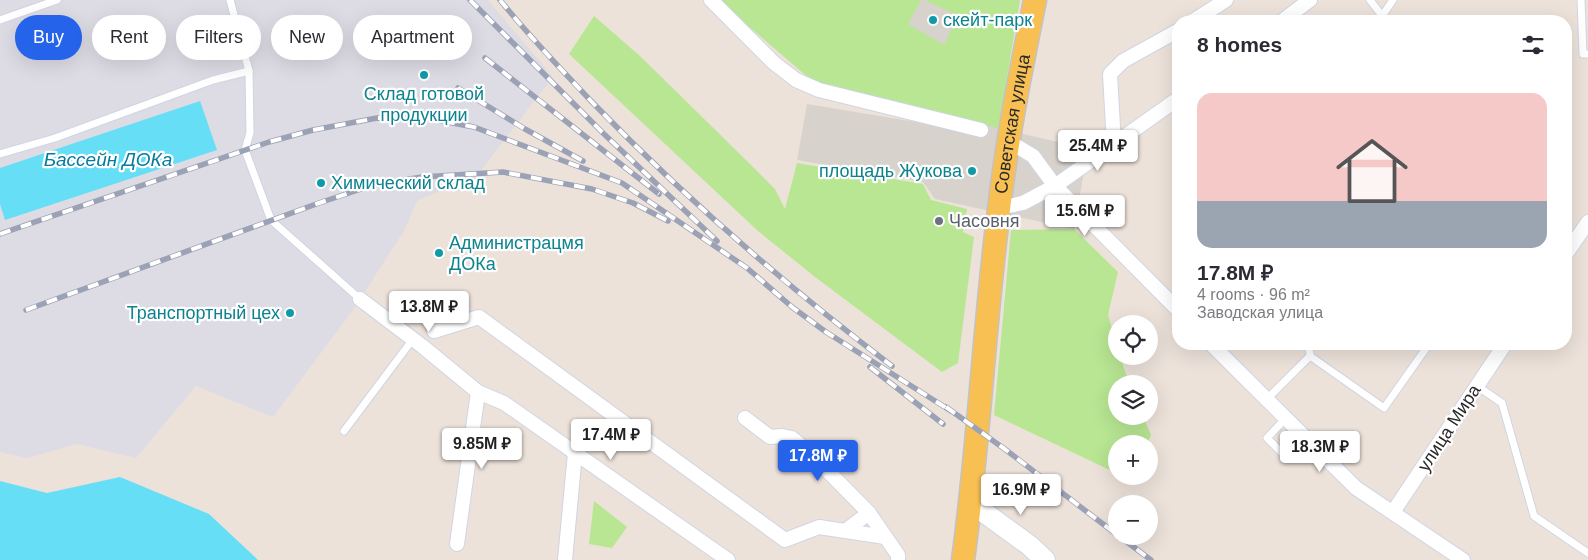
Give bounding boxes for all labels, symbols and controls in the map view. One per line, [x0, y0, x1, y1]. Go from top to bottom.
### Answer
place label: скейт-парк [943, 10, 1032, 30]
marker: скейт-парк [927, 14, 939, 26]
chip: Buy [15, 15, 82, 60]
chip: Rent [92, 15, 166, 60]
chip: Filters [176, 15, 261, 60]
chip: New [271, 15, 343, 60]
chip: Apartment [353, 15, 472, 60]
icon: filters [1519, 31, 1547, 59]
text: 8 homes [1197, 33, 1282, 56]
street label: Советская улица [991, 51, 1034, 195]
marker: Склад готовой продукции [418, 69, 430, 81]
place label: Склад готовой продукции [364, 84, 484, 125]
icon: home [1327, 126, 1417, 216]
pin: 25.4M ₽ [1052, 130, 1144, 172]
text: 25.4M ₽ [1069, 137, 1127, 154]
water label: Бассейн ДОКа [44, 149, 172, 170]
place label: площадь Жукова [819, 161, 963, 181]
marker: площадь Жукова [966, 165, 978, 177]
place label: Химический склад [331, 173, 485, 193]
marker: Химический склад [315, 177, 327, 189]
pin: 15.6M ₽ [1039, 194, 1131, 237]
text: 15.6M ₽ [1056, 202, 1114, 219]
place label: Часовня [949, 211, 1019, 231]
marker: Часовня [933, 215, 945, 227]
place label: Администрацмя ДОКа [449, 233, 584, 274]
marker: Администрацмя ДОКа [433, 247, 445, 259]
text: 17.8M ₽ [1197, 261, 1273, 284]
text: 4 rooms · 96 m² [1197, 286, 1310, 303]
pin: 13.8M ₽ [383, 290, 475, 333]
text: 13.8M ₽ [400, 298, 458, 315]
place label: Транспортный цех [127, 303, 280, 323]
text: Заводская улица [1197, 304, 1323, 321]
marker: Транспортный цех [284, 307, 296, 319]
map controls [1108, 315, 1158, 545]
button: locate [1108, 315, 1158, 365]
button: layers [1108, 375, 1158, 425]
street label: улица Мира [1414, 380, 1485, 475]
pin: 17.4M ₽ [565, 418, 657, 461]
text: 17.4M ₽ [582, 426, 640, 443]
pin: 9.85M ₽ [436, 428, 528, 470]
pin: 18.3M ₽ [1274, 430, 1366, 473]
text: 9.85M ₽ [453, 435, 511, 452]
button: + [1108, 435, 1158, 485]
text: 18.3M ₽ [1291, 438, 1349, 455]
pin: 17.8M ₽ [772, 440, 864, 482]
text: 17.8M ₽ [789, 447, 847, 464]
pin: 16.9M ₽ [975, 474, 1067, 516]
text: 16.9M ₽ [992, 481, 1050, 498]
button: − [1108, 495, 1158, 545]

